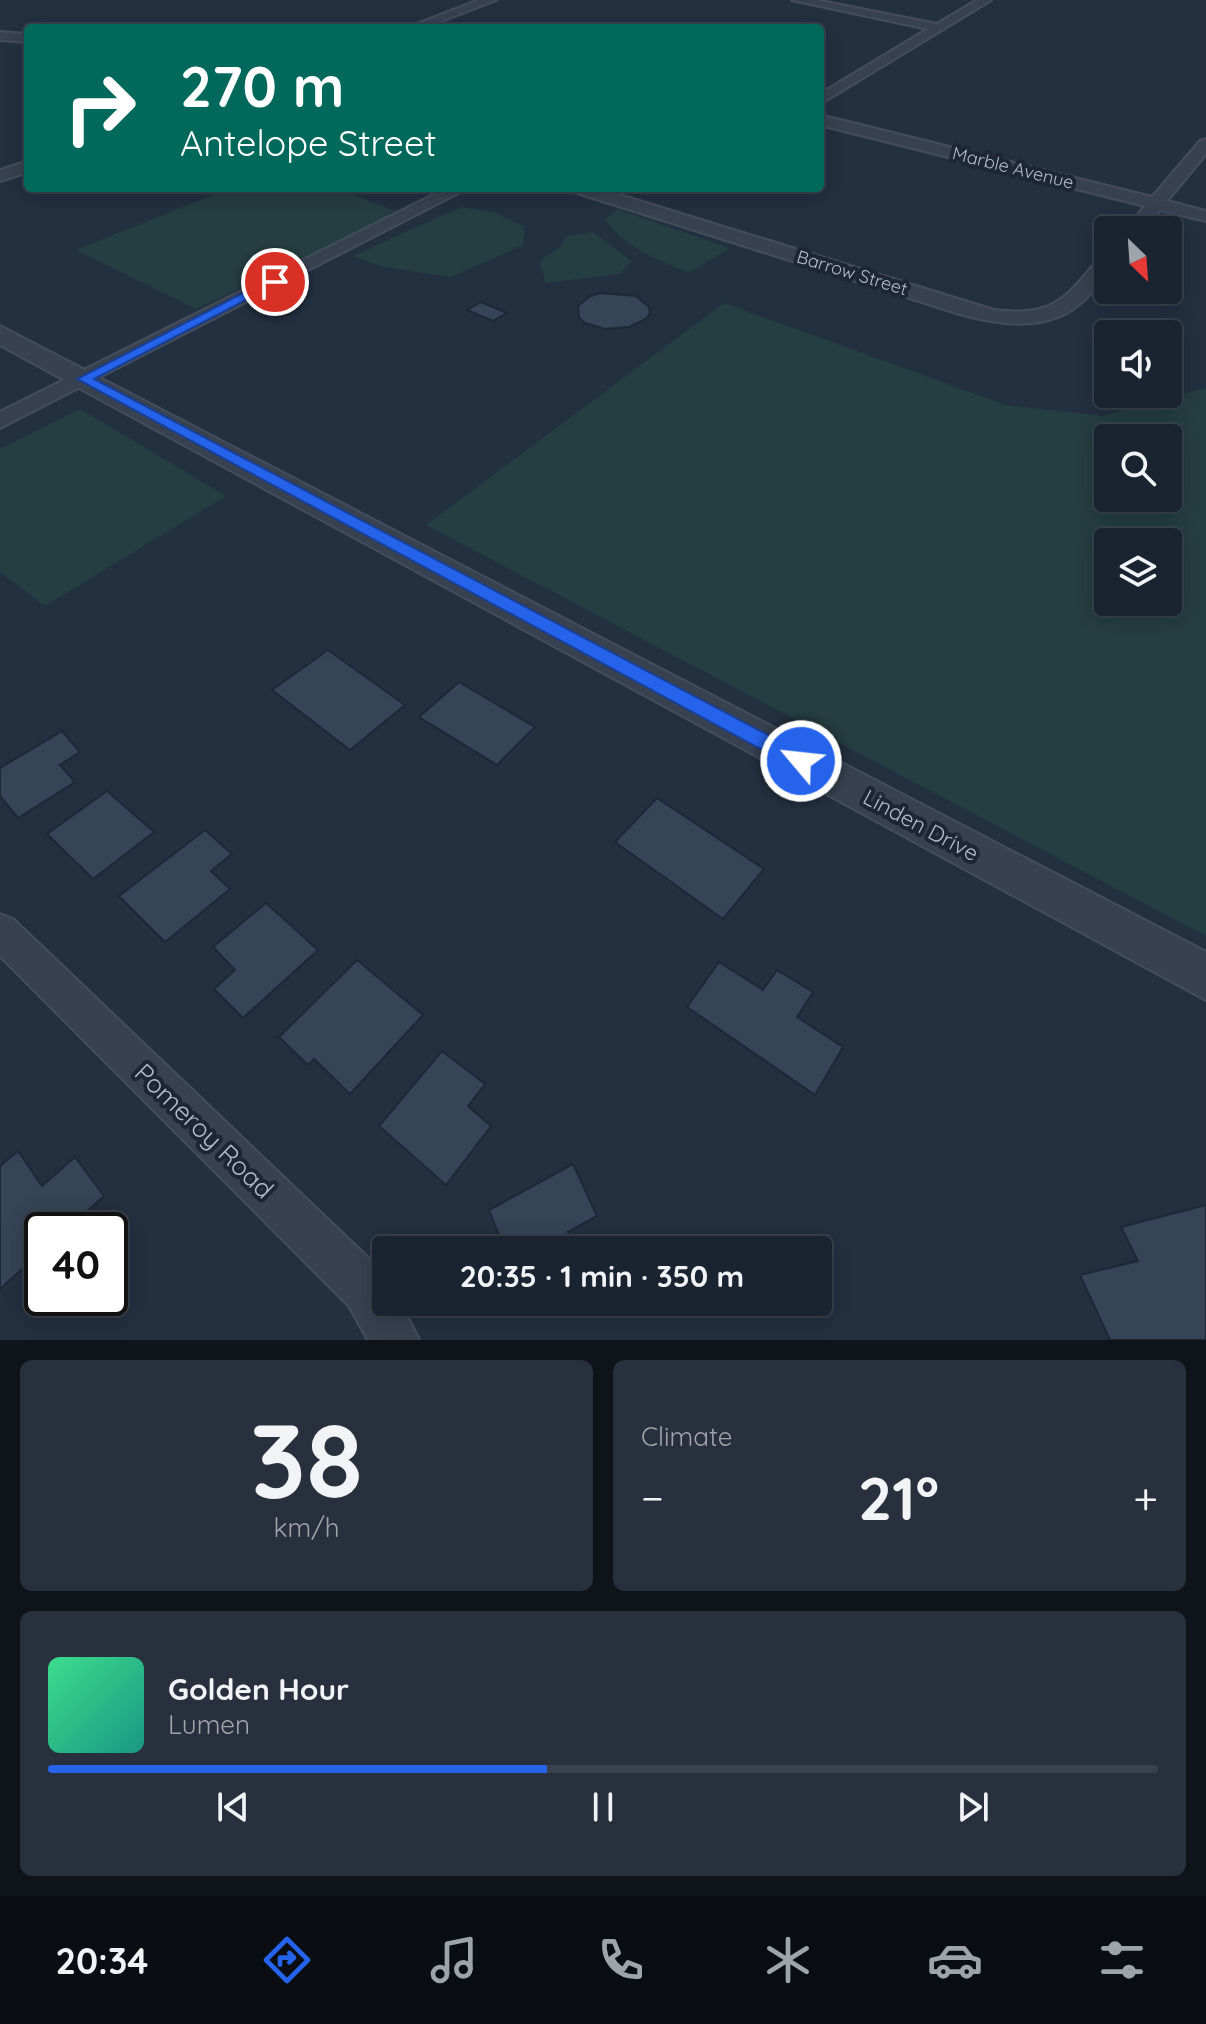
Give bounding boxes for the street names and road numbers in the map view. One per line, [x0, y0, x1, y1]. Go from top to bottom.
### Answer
street label: Marble Avenue [950, 141, 1076, 194]
street label: Barrow Street [794, 245, 910, 300]
street label: Linden Drive [859, 783, 983, 867]
street label: Pomeroy Road [128, 1056, 281, 1205]

